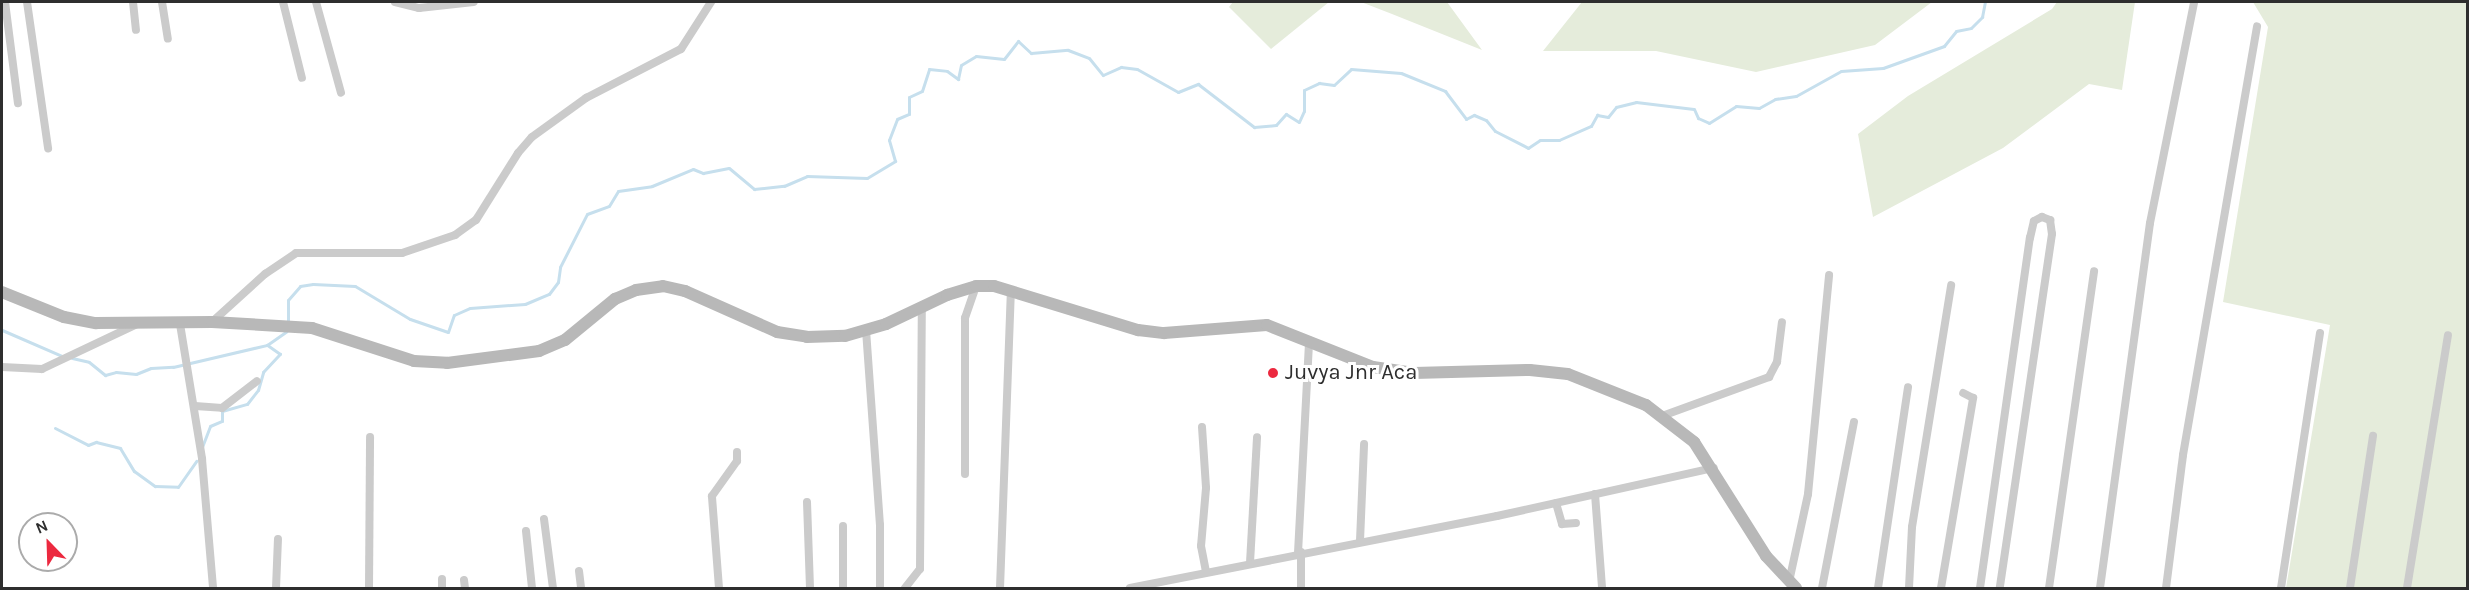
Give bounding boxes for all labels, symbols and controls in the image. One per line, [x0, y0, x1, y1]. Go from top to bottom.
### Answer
place label: Juvya Jnr Aca [1285, 360, 1417, 386]
marker: Juvya Jnr Aca [1266, 366, 1280, 380]
north arrow [18, 512, 78, 572]
text: N [33, 516, 51, 538]

